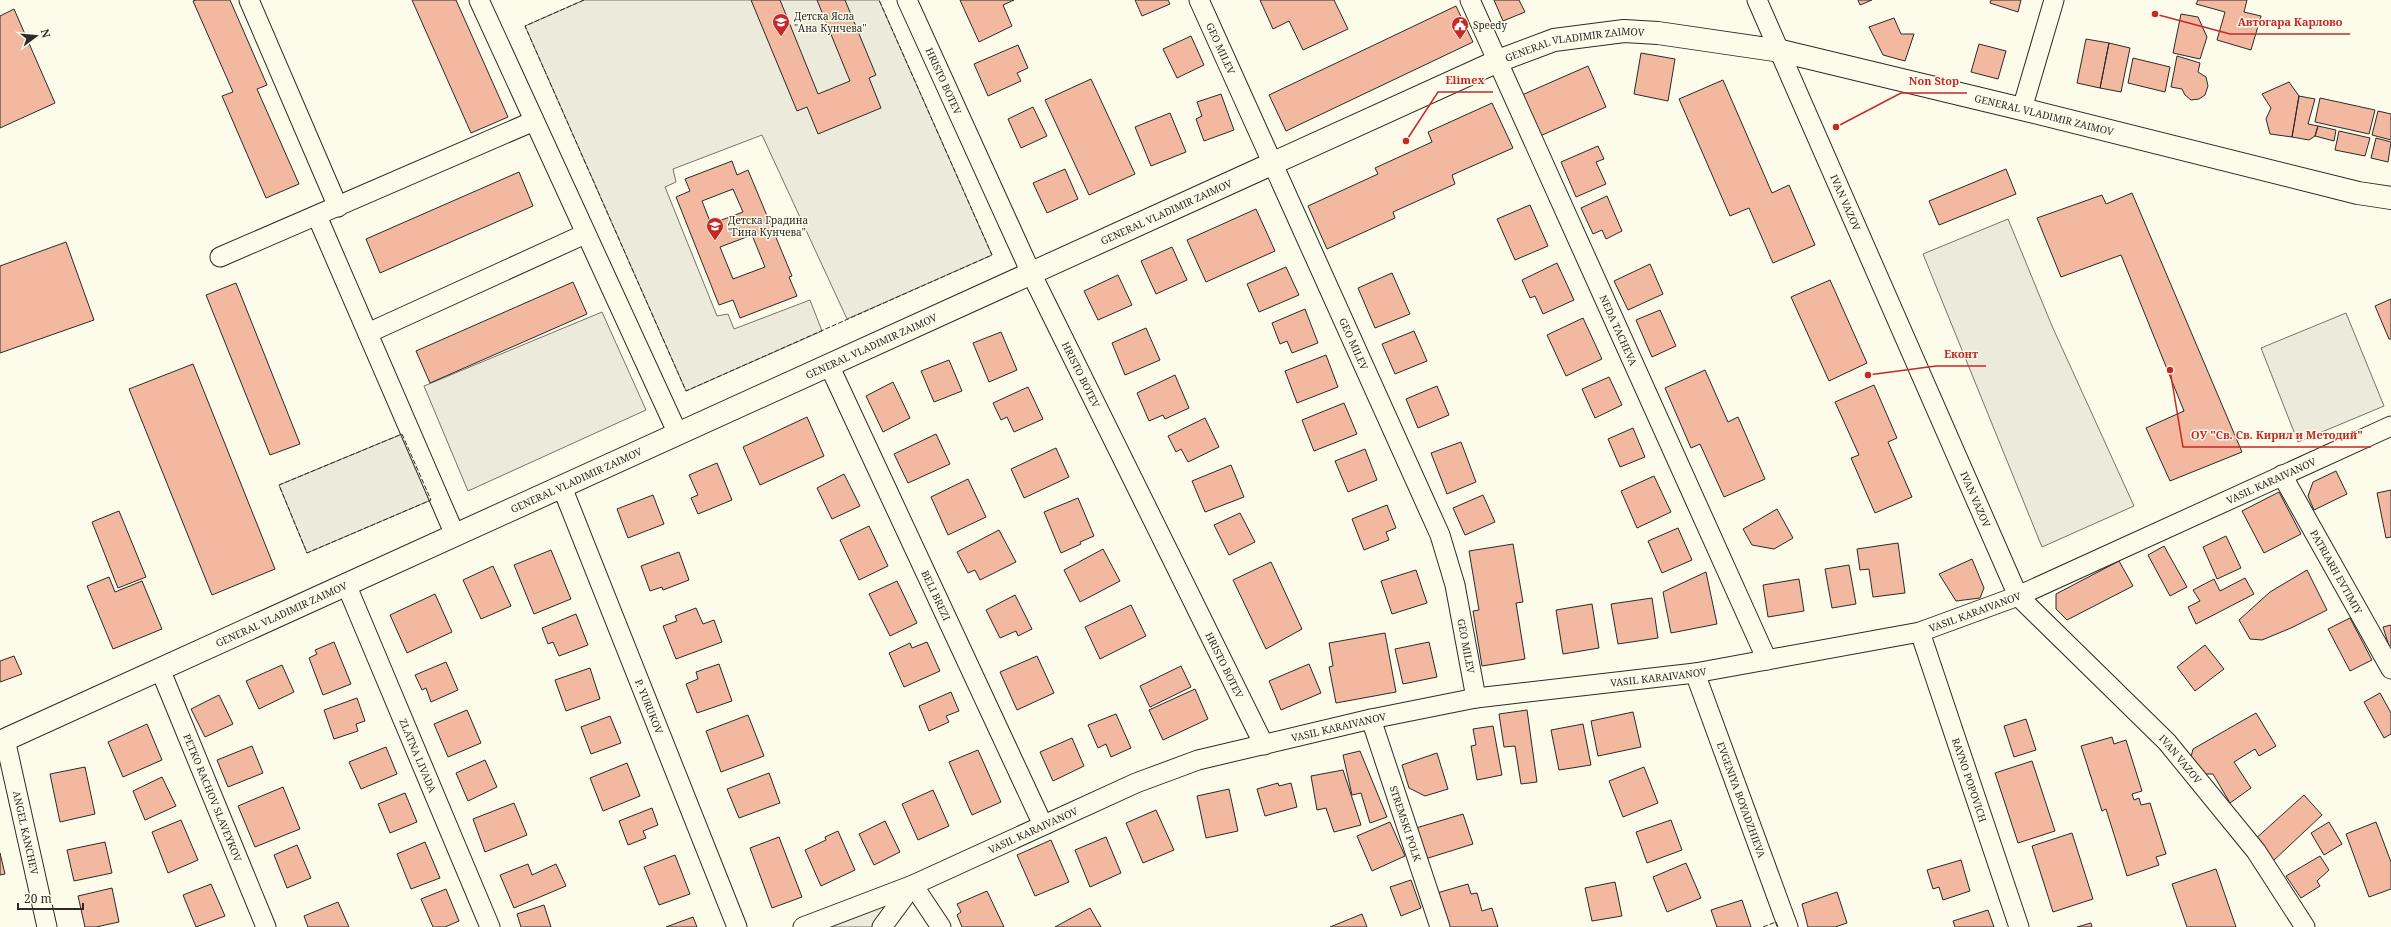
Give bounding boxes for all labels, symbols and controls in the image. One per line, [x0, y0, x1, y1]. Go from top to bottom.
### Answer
place label: Детска Ясла "Ана Кунчева" [794, 9, 867, 35]
callout: Автогара Карлово [2230, 11, 2350, 34]
school or university icon: Детска Ясла "Ана Кунчева" [771, 12, 791, 37]
text: Автогара Карлово [2238, 14, 2343, 29]
public building icon: Speedy [1450, 15, 1470, 40]
north arrow [16, 16, 56, 56]
place label: Speedy [1473, 18, 1507, 32]
street label: GEO MILEV [1203, 20, 1239, 77]
street label: GENERAL VLADIMIR ZAIMOV [1503, 24, 1645, 65]
text: N [38, 27, 55, 40]
street label: HRISTO BOTEV [923, 45, 965, 117]
callout: Elimex [1438, 69, 1493, 92]
callout: Non Stop [1901, 70, 1967, 93]
text: Elimex [1445, 72, 1485, 87]
text: Non Stop [1909, 73, 1959, 88]
street label: GENERAL VLADIMIR ZAIMOV [1973, 91, 2115, 139]
street label: IVAN VAZOV [1827, 172, 1864, 233]
street label: GENERAL VLADIMIR ZAIMOV [1098, 176, 1234, 248]
place label: Детска Градина "Гина Кунчева" [728, 213, 809, 239]
school or university icon: Детска Градина "Гина Кунчева" [705, 216, 725, 241]
street label: NEDA TACHEVA [1597, 293, 1641, 369]
street label: GENERAL VLADIMIR ZAIMOV [803, 310, 939, 382]
street label: GEO MILEV [1336, 316, 1372, 372]
street label: HRISTO BOTEV [1059, 339, 1103, 410]
callout: Еконт [1936, 343, 1986, 366]
text: Еконт [1944, 346, 1978, 361]
callout: ОУ "Св. Св. Кирил и Методий" [2183, 424, 2371, 447]
text: ОУ "Св. Св. Кирил и Методий" [2191, 427, 2363, 442]
street label: GENERAL VLADIMIR ZAIMOV [508, 444, 644, 516]
street label: VASIL KARAIVANOV [2224, 454, 2318, 507]
street label: IVAN VAZOV [1957, 469, 1994, 530]
street label: PATRIARH EVTIMIY [2307, 527, 2366, 617]
street label: BELI BREZI [918, 568, 954, 623]
street label: GENERAL VLADIMIR ZAIMOV [213, 578, 350, 650]
street label: VASIL KARAIVANOV [1927, 588, 2023, 635]
street label: GEO MILEV [1454, 617, 1478, 675]
street label: HRISTO BOTEV [1202, 630, 1247, 701]
street label: VASIL KARAIVANOV [1609, 664, 1708, 690]
street label: P. YURUKOV [632, 677, 666, 736]
street label: VASIL KARAIVANOV [1290, 709, 1387, 745]
street label: ZLATNA LIVADA [396, 716, 440, 796]
street label: PETKO RACHOV SLAVEYKOV [180, 731, 245, 864]
street label: IVAN VAZOV [2156, 731, 2205, 787]
street label: RAYNO POPOVICH [1949, 736, 1990, 824]
street label: EVGENIYA BOYADZHIEVA [1714, 740, 1769, 861]
street label: STREMSKI POLK [1387, 784, 1425, 864]
street label: ANGEL KANCHEV [10, 789, 42, 876]
street label: VASIL KARAIVANOV [986, 804, 1080, 857]
scale bar [18, 885, 83, 911]
text: 20 m [24, 890, 52, 907]

